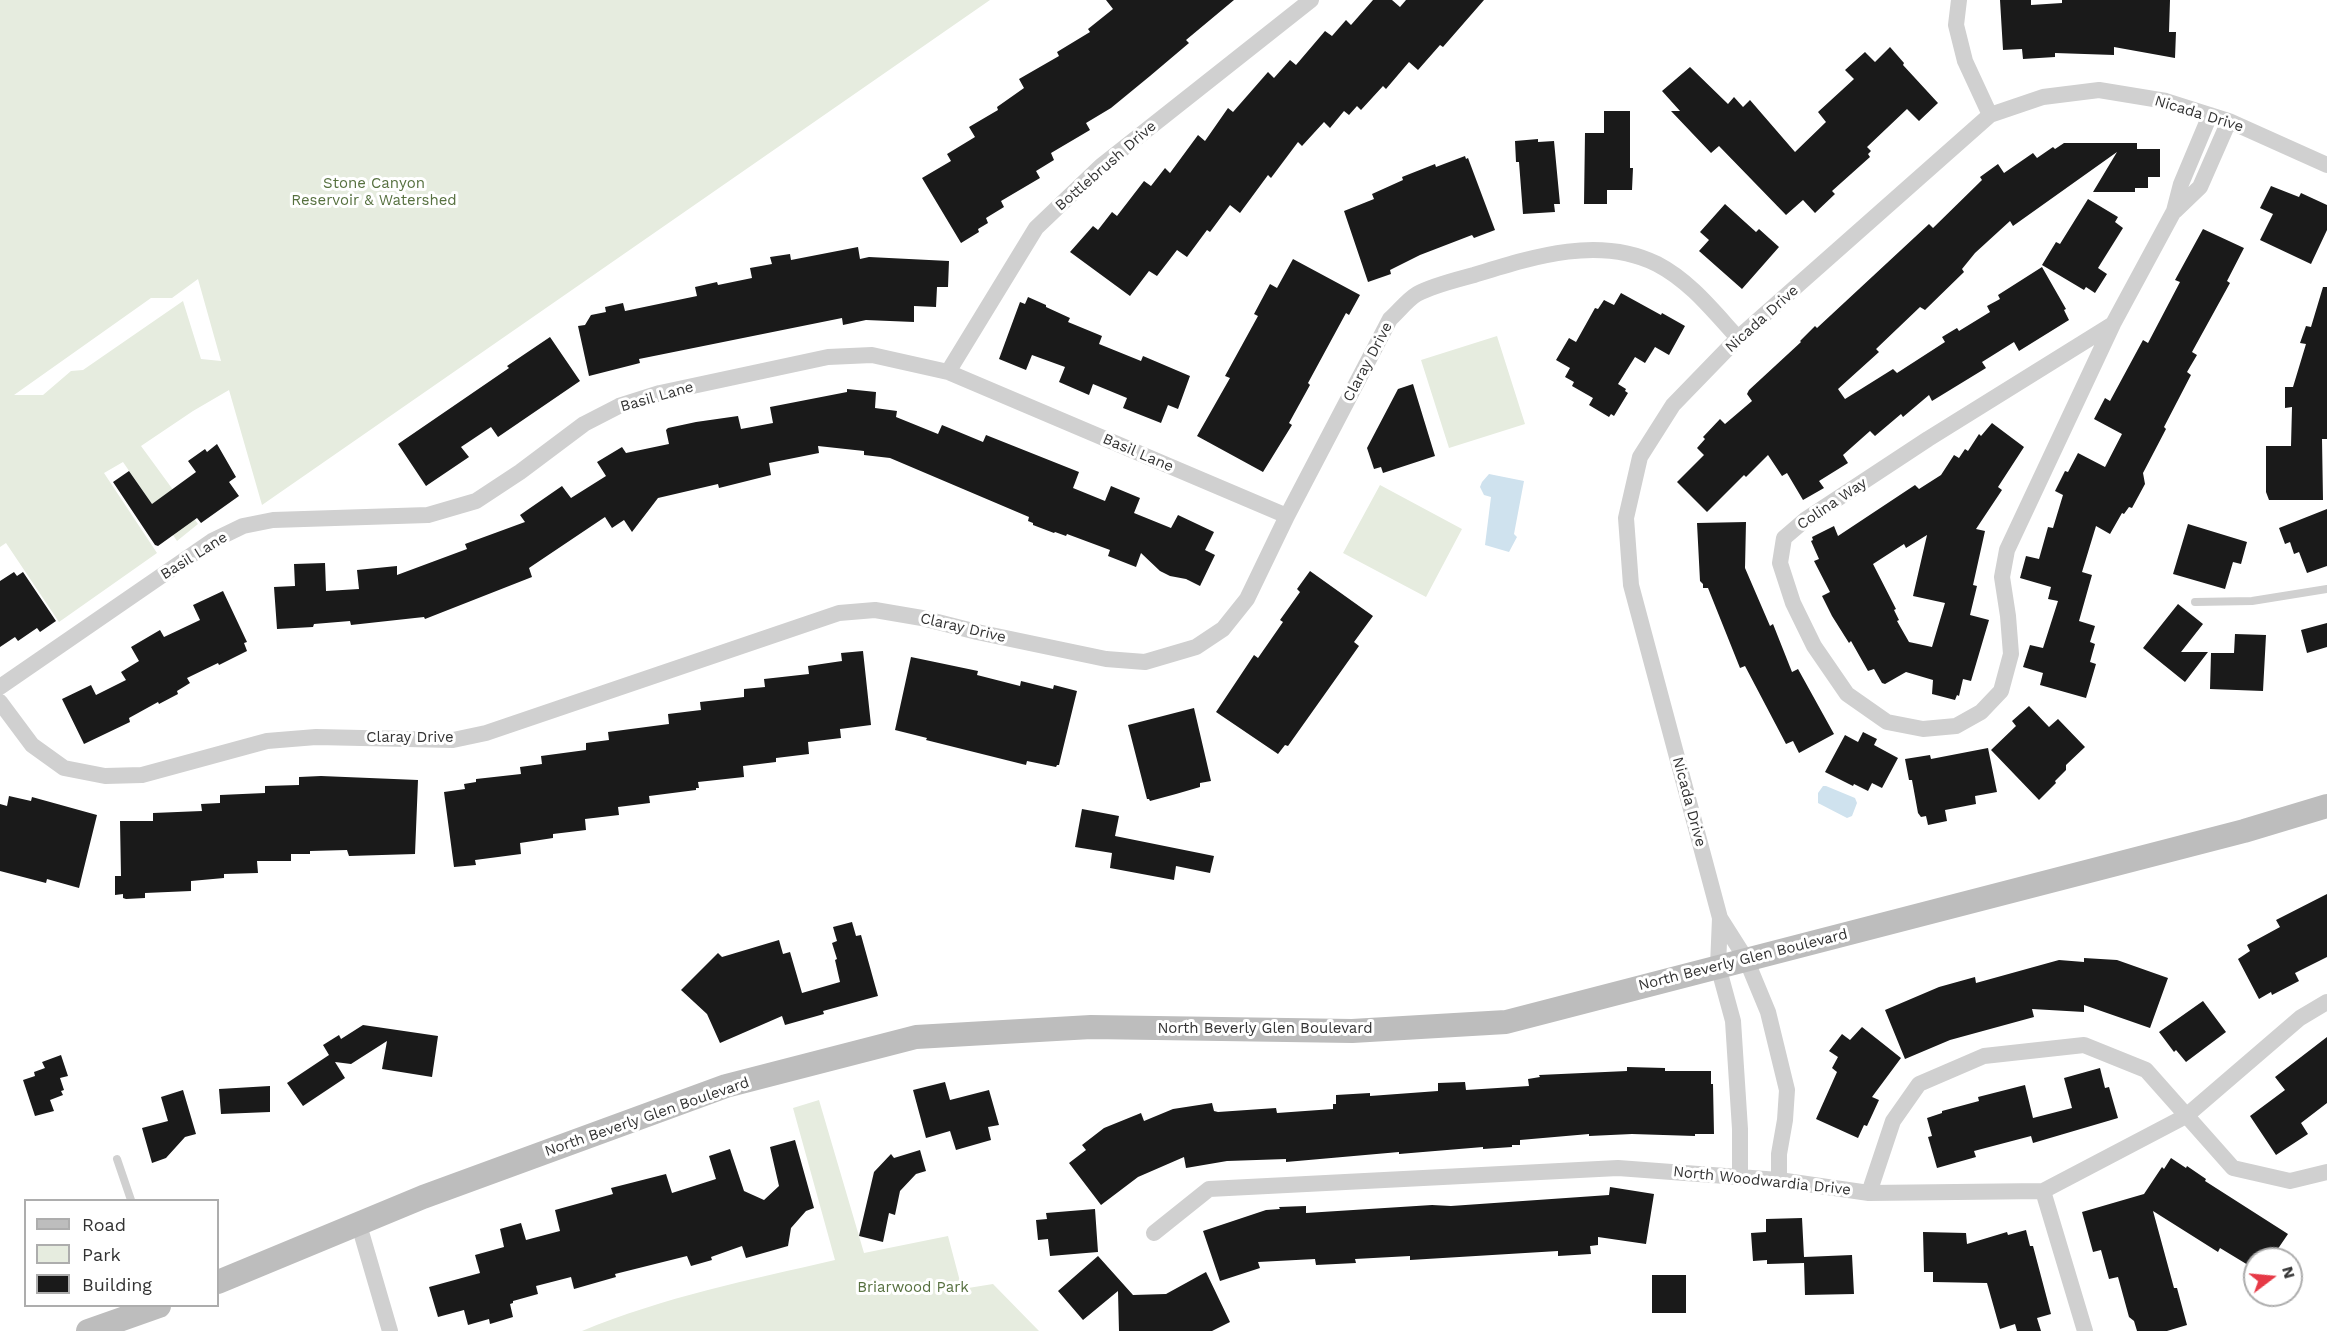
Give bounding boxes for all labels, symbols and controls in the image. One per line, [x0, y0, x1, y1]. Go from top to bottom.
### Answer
street label: Nicada Drive [2152, 92, 2246, 136]
street label: Bottlebrush Drive [1052, 117, 1160, 215]
park label: Stone Canyon Reservoir & Watershed [291, 175, 457, 210]
street label: Nicada Drive [1722, 281, 1802, 357]
street label: Claray Drive [1340, 319, 1396, 405]
street label: Basil Lane [618, 378, 696, 416]
street label: Basil Lane [1100, 430, 1176, 476]
street label: Colina Way [1794, 474, 1870, 534]
street label: Basil Lane [157, 528, 231, 584]
street label: Claray Drive [918, 609, 1008, 647]
street label: Claray Drive [366, 729, 454, 747]
street label: Nicada Drive [1668, 755, 1710, 849]
street label: North Beverly Glen Boulevard [1636, 925, 1850, 995]
street label: North Beverly Glen Boulevard [1157, 1020, 1373, 1038]
street label: North Beverly Glen Boulevard [542, 1073, 752, 1161]
street label: North Woodwardia Drive [1672, 1163, 1852, 1199]
legend [24, 1199, 219, 1307]
text: Road [82, 1214, 126, 1235]
text: Park [82, 1244, 121, 1265]
north arrow [2243, 1247, 2303, 1307]
text: N [2278, 1264, 2300, 1281]
text: Building [82, 1274, 152, 1295]
park label: Briarwood Park [857, 1279, 969, 1297]

